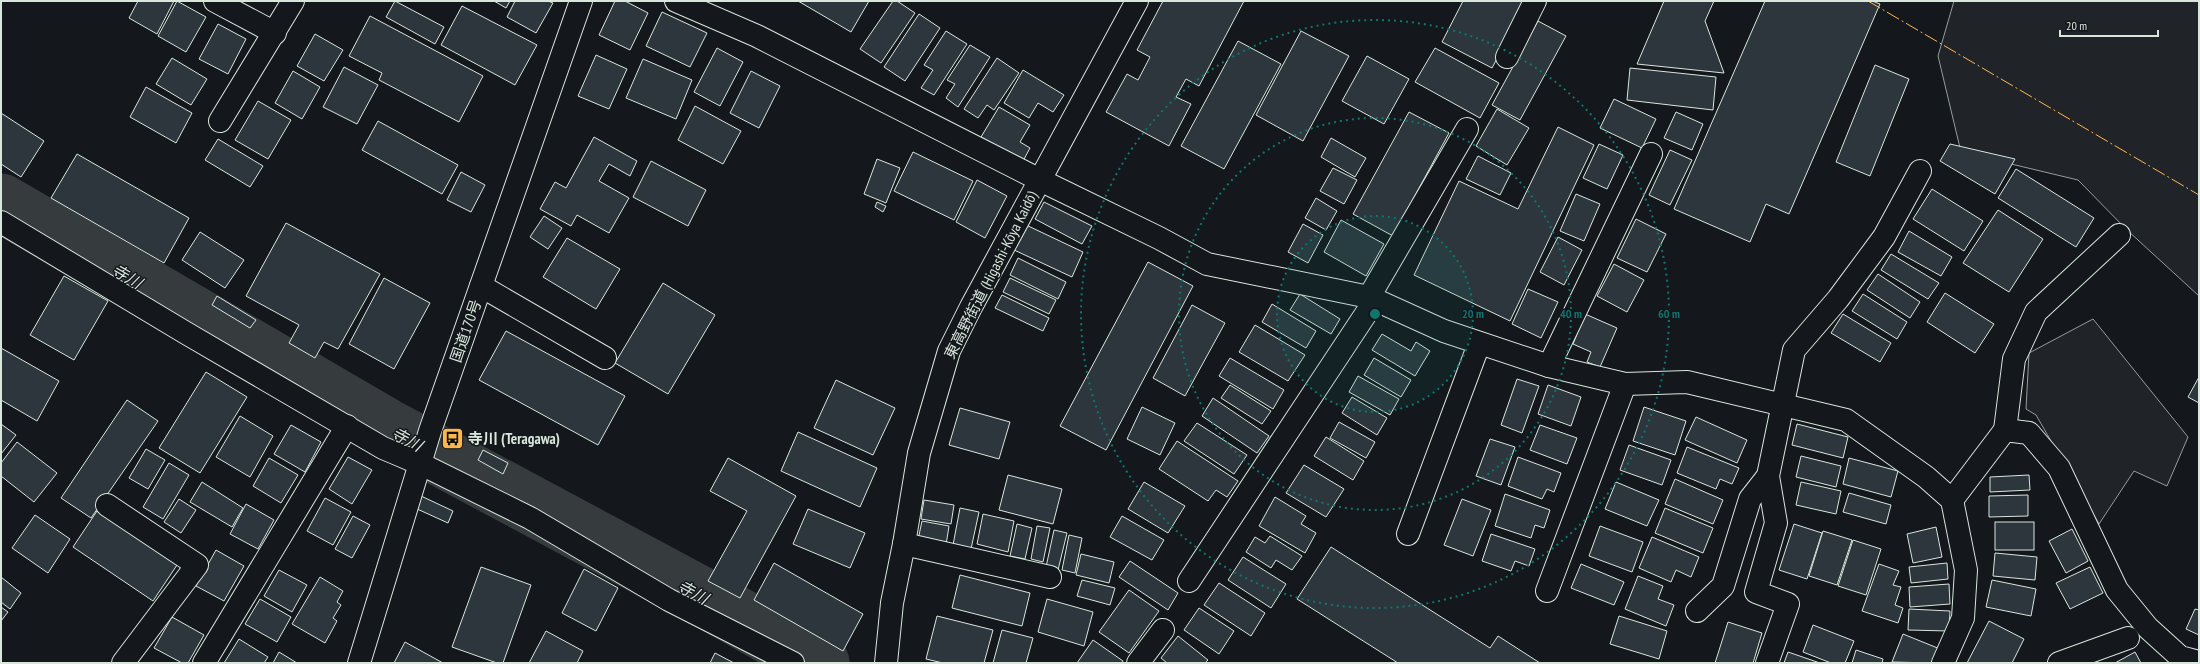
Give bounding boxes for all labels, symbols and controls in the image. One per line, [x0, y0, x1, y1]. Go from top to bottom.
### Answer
scale bar [2060, 12, 2158, 38]
text: 20 m [2066, 18, 2087, 33]
street label: 東高野街道 (Higashi-Kōya Kaidō) [940, 187, 1041, 362]
water label: 寺川 [108, 259, 148, 294]
street label: 国道170号 [446, 297, 485, 365]
text: 20 m [1462, 306, 1484, 321]
text: 40 m [1560, 306, 1582, 321]
text: 60 m [1658, 306, 1680, 321]
centre of rings [1368, 307, 1382, 321]
water label: 寺川 [388, 423, 428, 456]
bus stop icon: 寺川 (Teragawa) [440, 426, 466, 452]
place label: 寺川 (Teragawa) [468, 429, 560, 448]
water label: 寺川 [674, 576, 714, 609]

